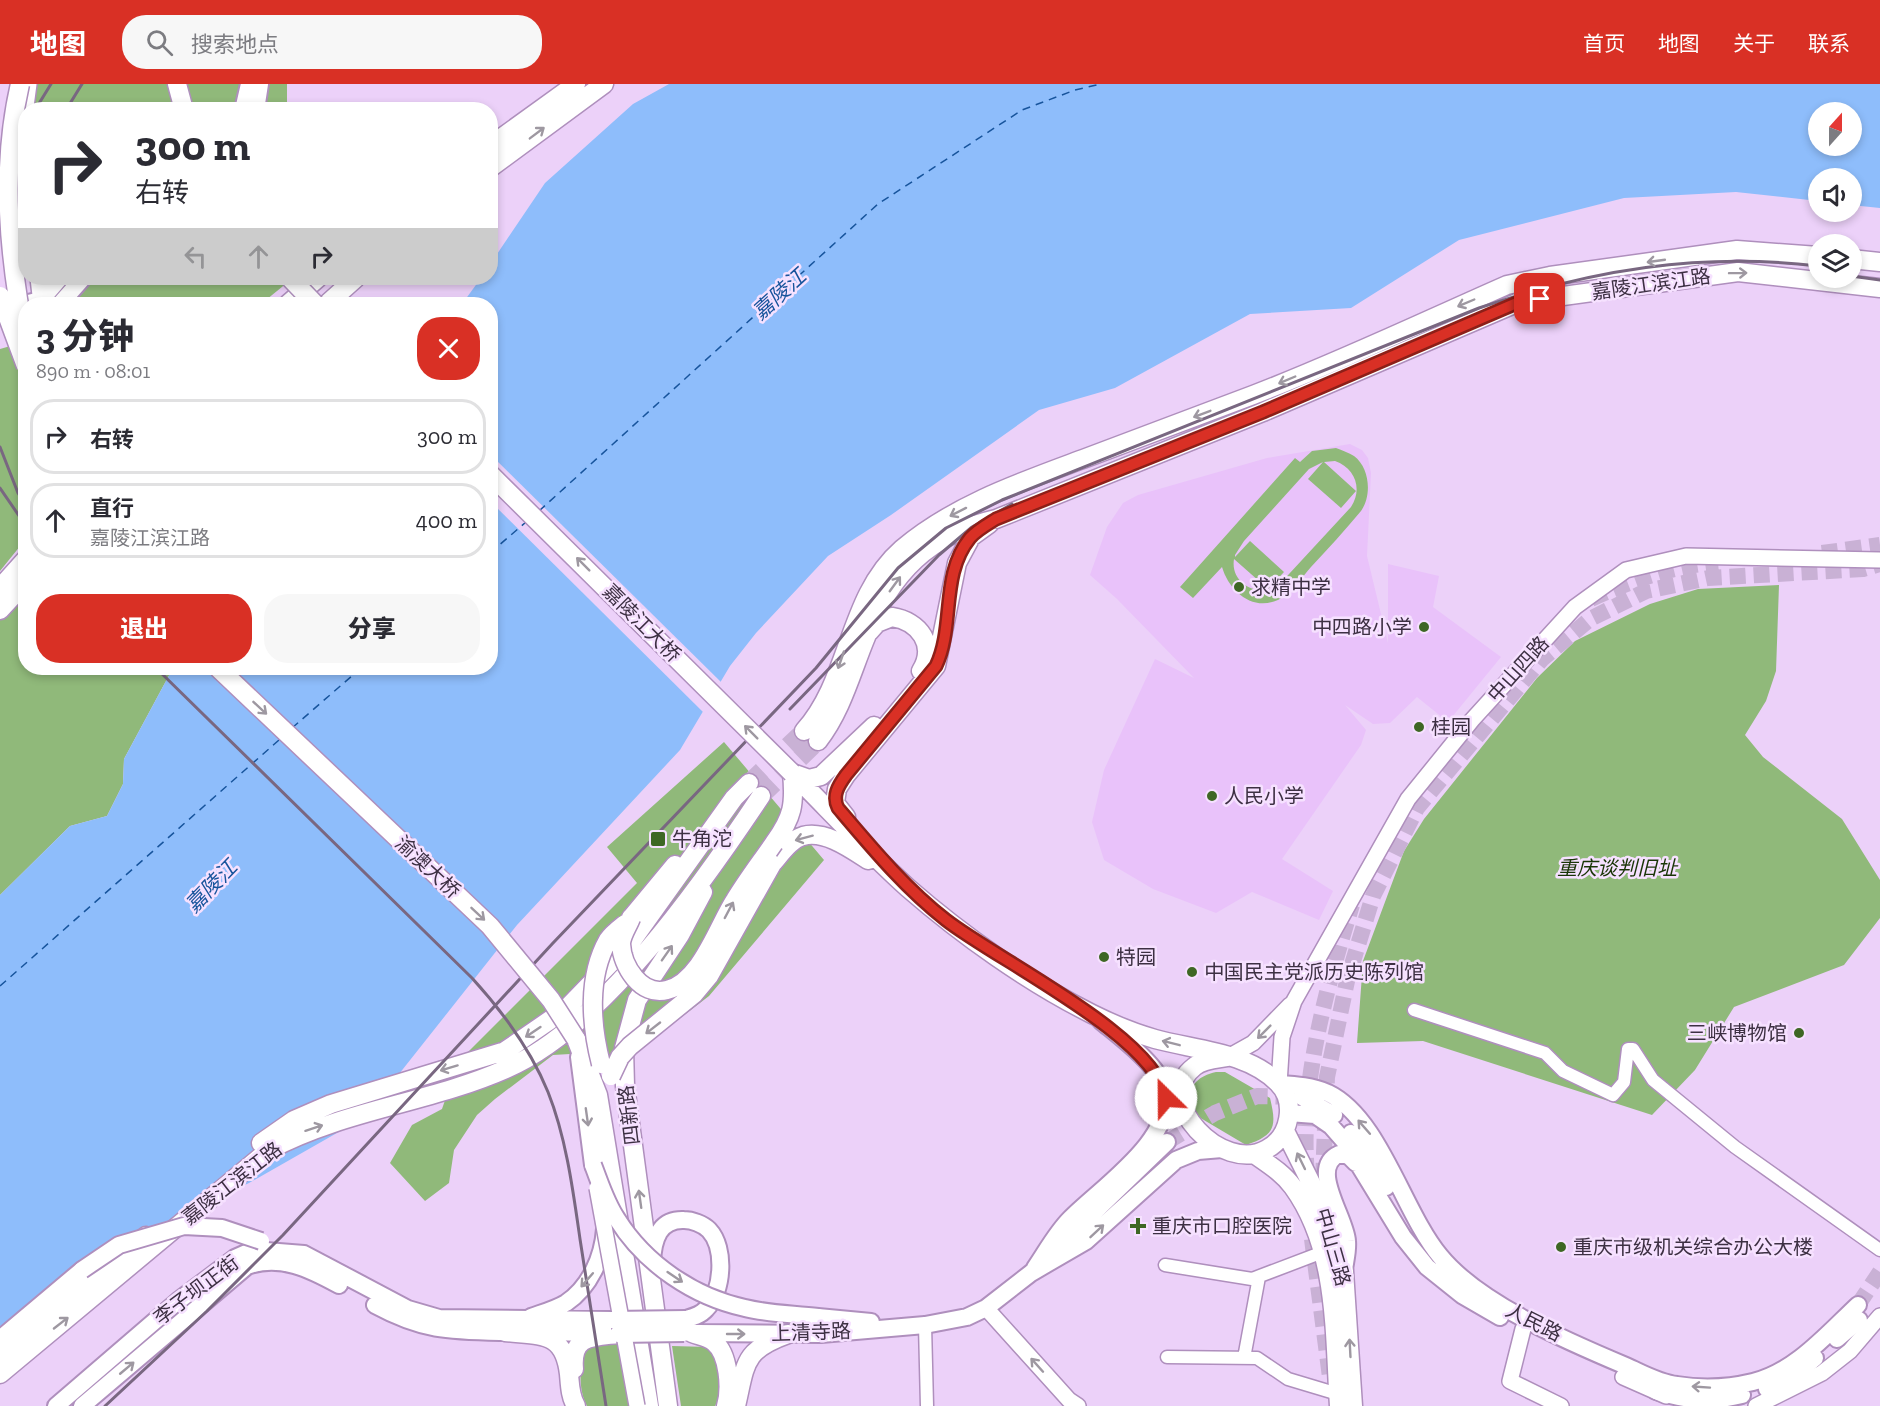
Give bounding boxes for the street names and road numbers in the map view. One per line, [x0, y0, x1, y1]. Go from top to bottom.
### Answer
street label: 嘉陵江滨江路 [1590, 264, 1712, 304]
street label: 嘉陵江大桥 [598, 579, 686, 667]
street label: 中山四路 [1482, 631, 1554, 707]
street label: 渝澳大桥 [391, 831, 465, 903]
street label: 四新路 [613, 1084, 645, 1146]
street label: 嘉陵江滨江路 [177, 1137, 287, 1229]
street label: 中山三路 [1310, 1205, 1356, 1289]
street label: 李子坝正街 [149, 1250, 243, 1330]
street label: 人民路 [1502, 1298, 1566, 1346]
street label: 上清寺路 [771, 1319, 851, 1345]

